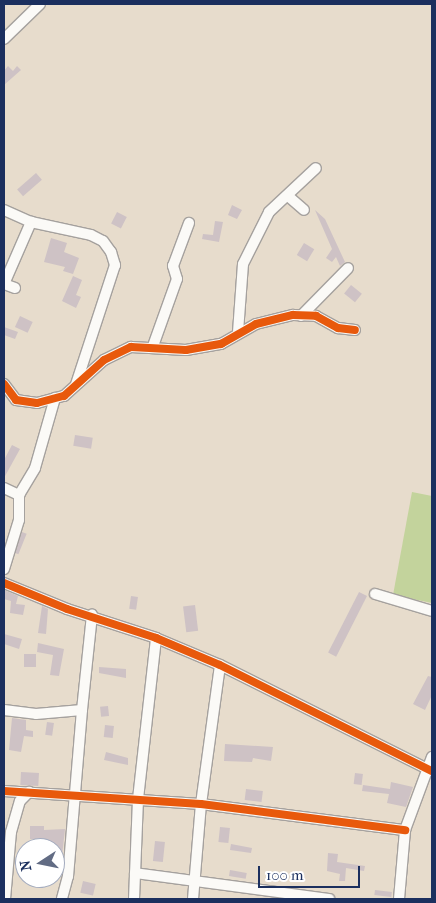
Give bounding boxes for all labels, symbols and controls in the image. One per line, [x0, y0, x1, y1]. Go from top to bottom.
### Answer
north arrow [15, 838, 65, 888]
scale bar [261, 856, 364, 888]
text: N [16, 859, 35, 873]
text: 100 m [266, 866, 304, 884]

